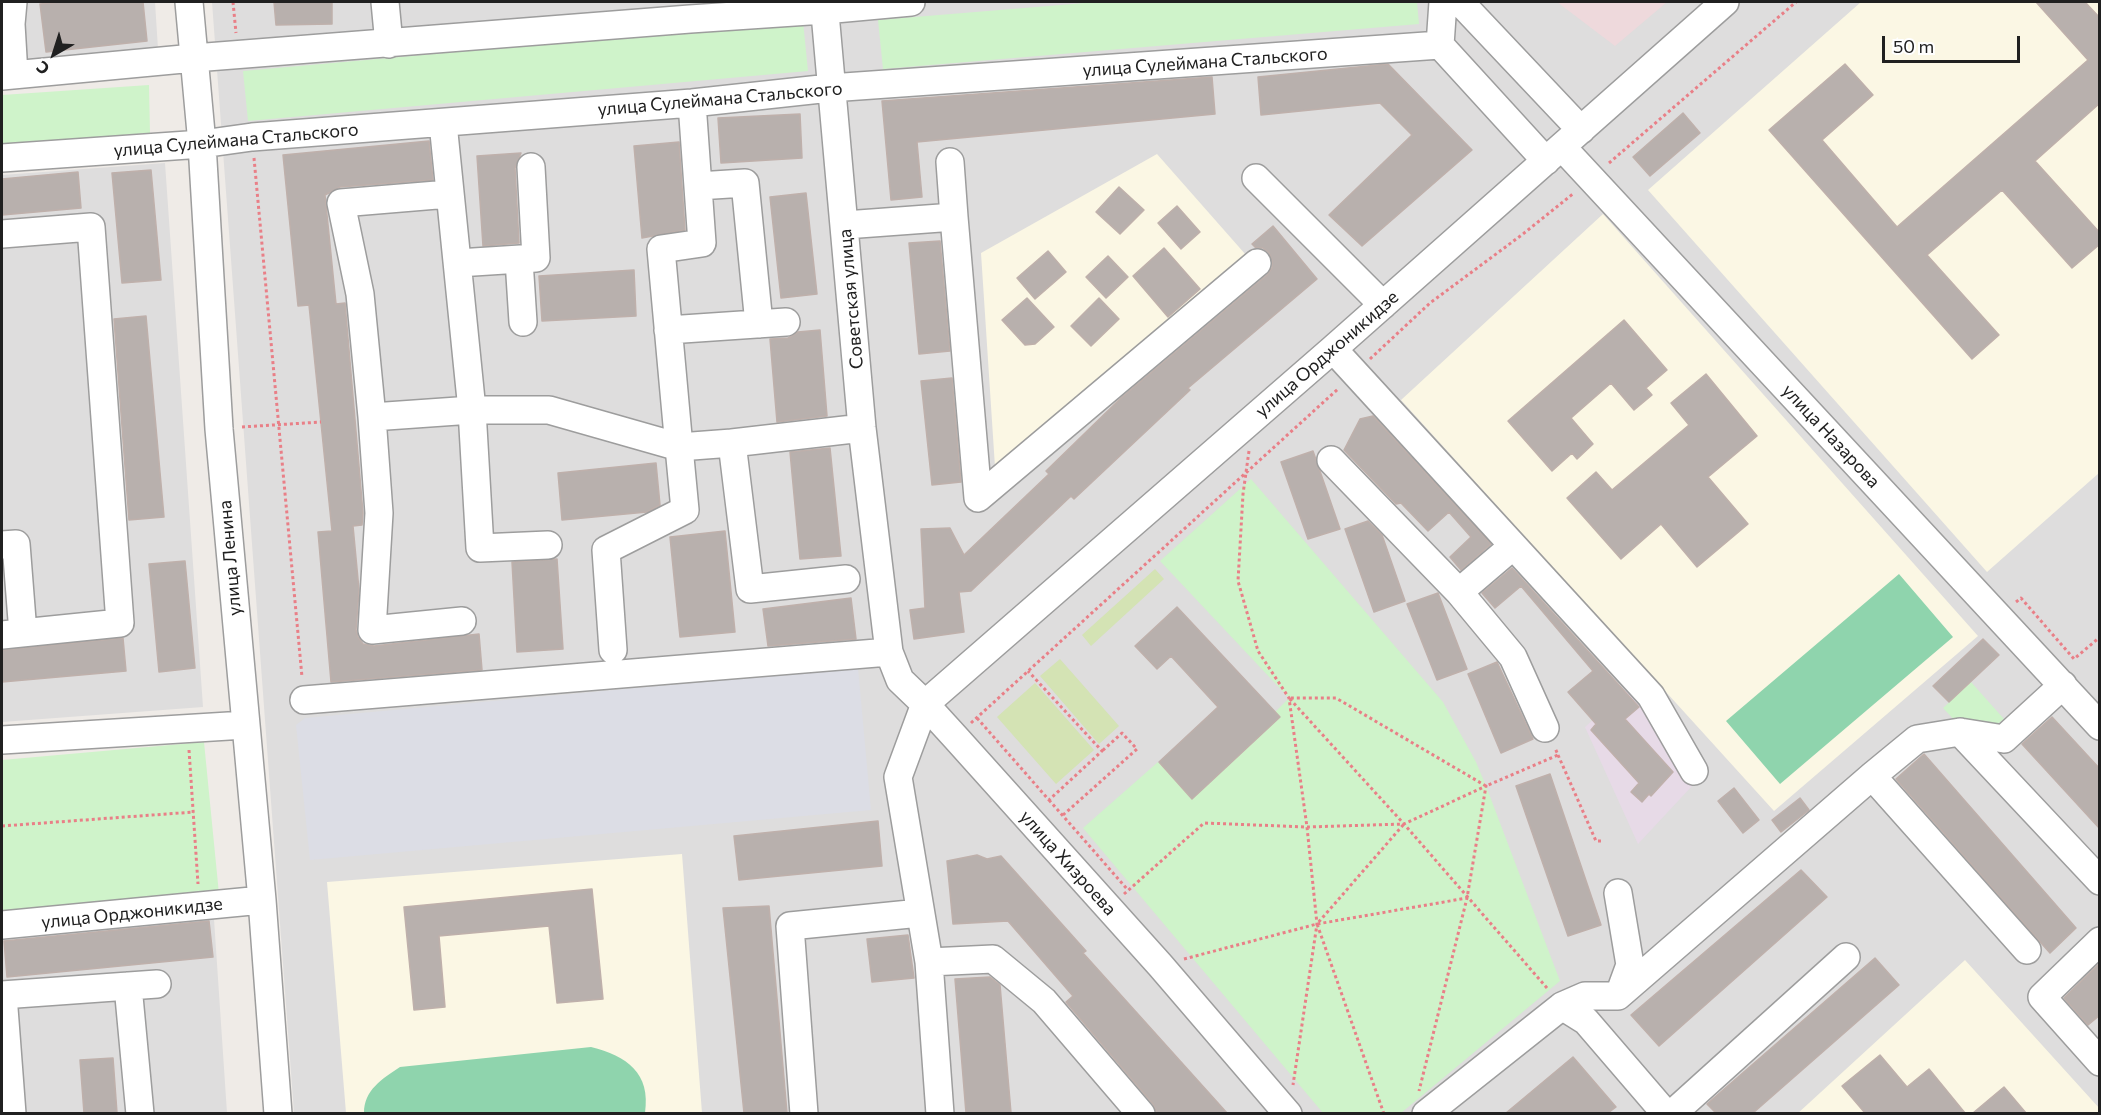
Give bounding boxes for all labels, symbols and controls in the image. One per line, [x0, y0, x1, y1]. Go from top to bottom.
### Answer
north arrow [24, 24, 84, 84]
scale bar [1885, 24, 2023, 62]
text: 50 m [1893, 35, 1934, 57]
street label: улица Сулеймана Стальского [1082, 43, 1328, 81]
text: С [32, 58, 53, 79]
street label: улица Сулеймана Стальского [597, 78, 843, 120]
street label: улица Сулеймана Стальского [113, 119, 359, 161]
street label: Советская улица [834, 228, 868, 370]
street label: улица Орджоникидзе [1251, 286, 1403, 422]
street label: улица Назарова [1778, 380, 1884, 492]
street label: улица Ленина [214, 499, 246, 617]
street label: улица Хизроева [1015, 806, 1121, 920]
street label: улица Орджоникидзе [40, 893, 224, 933]

